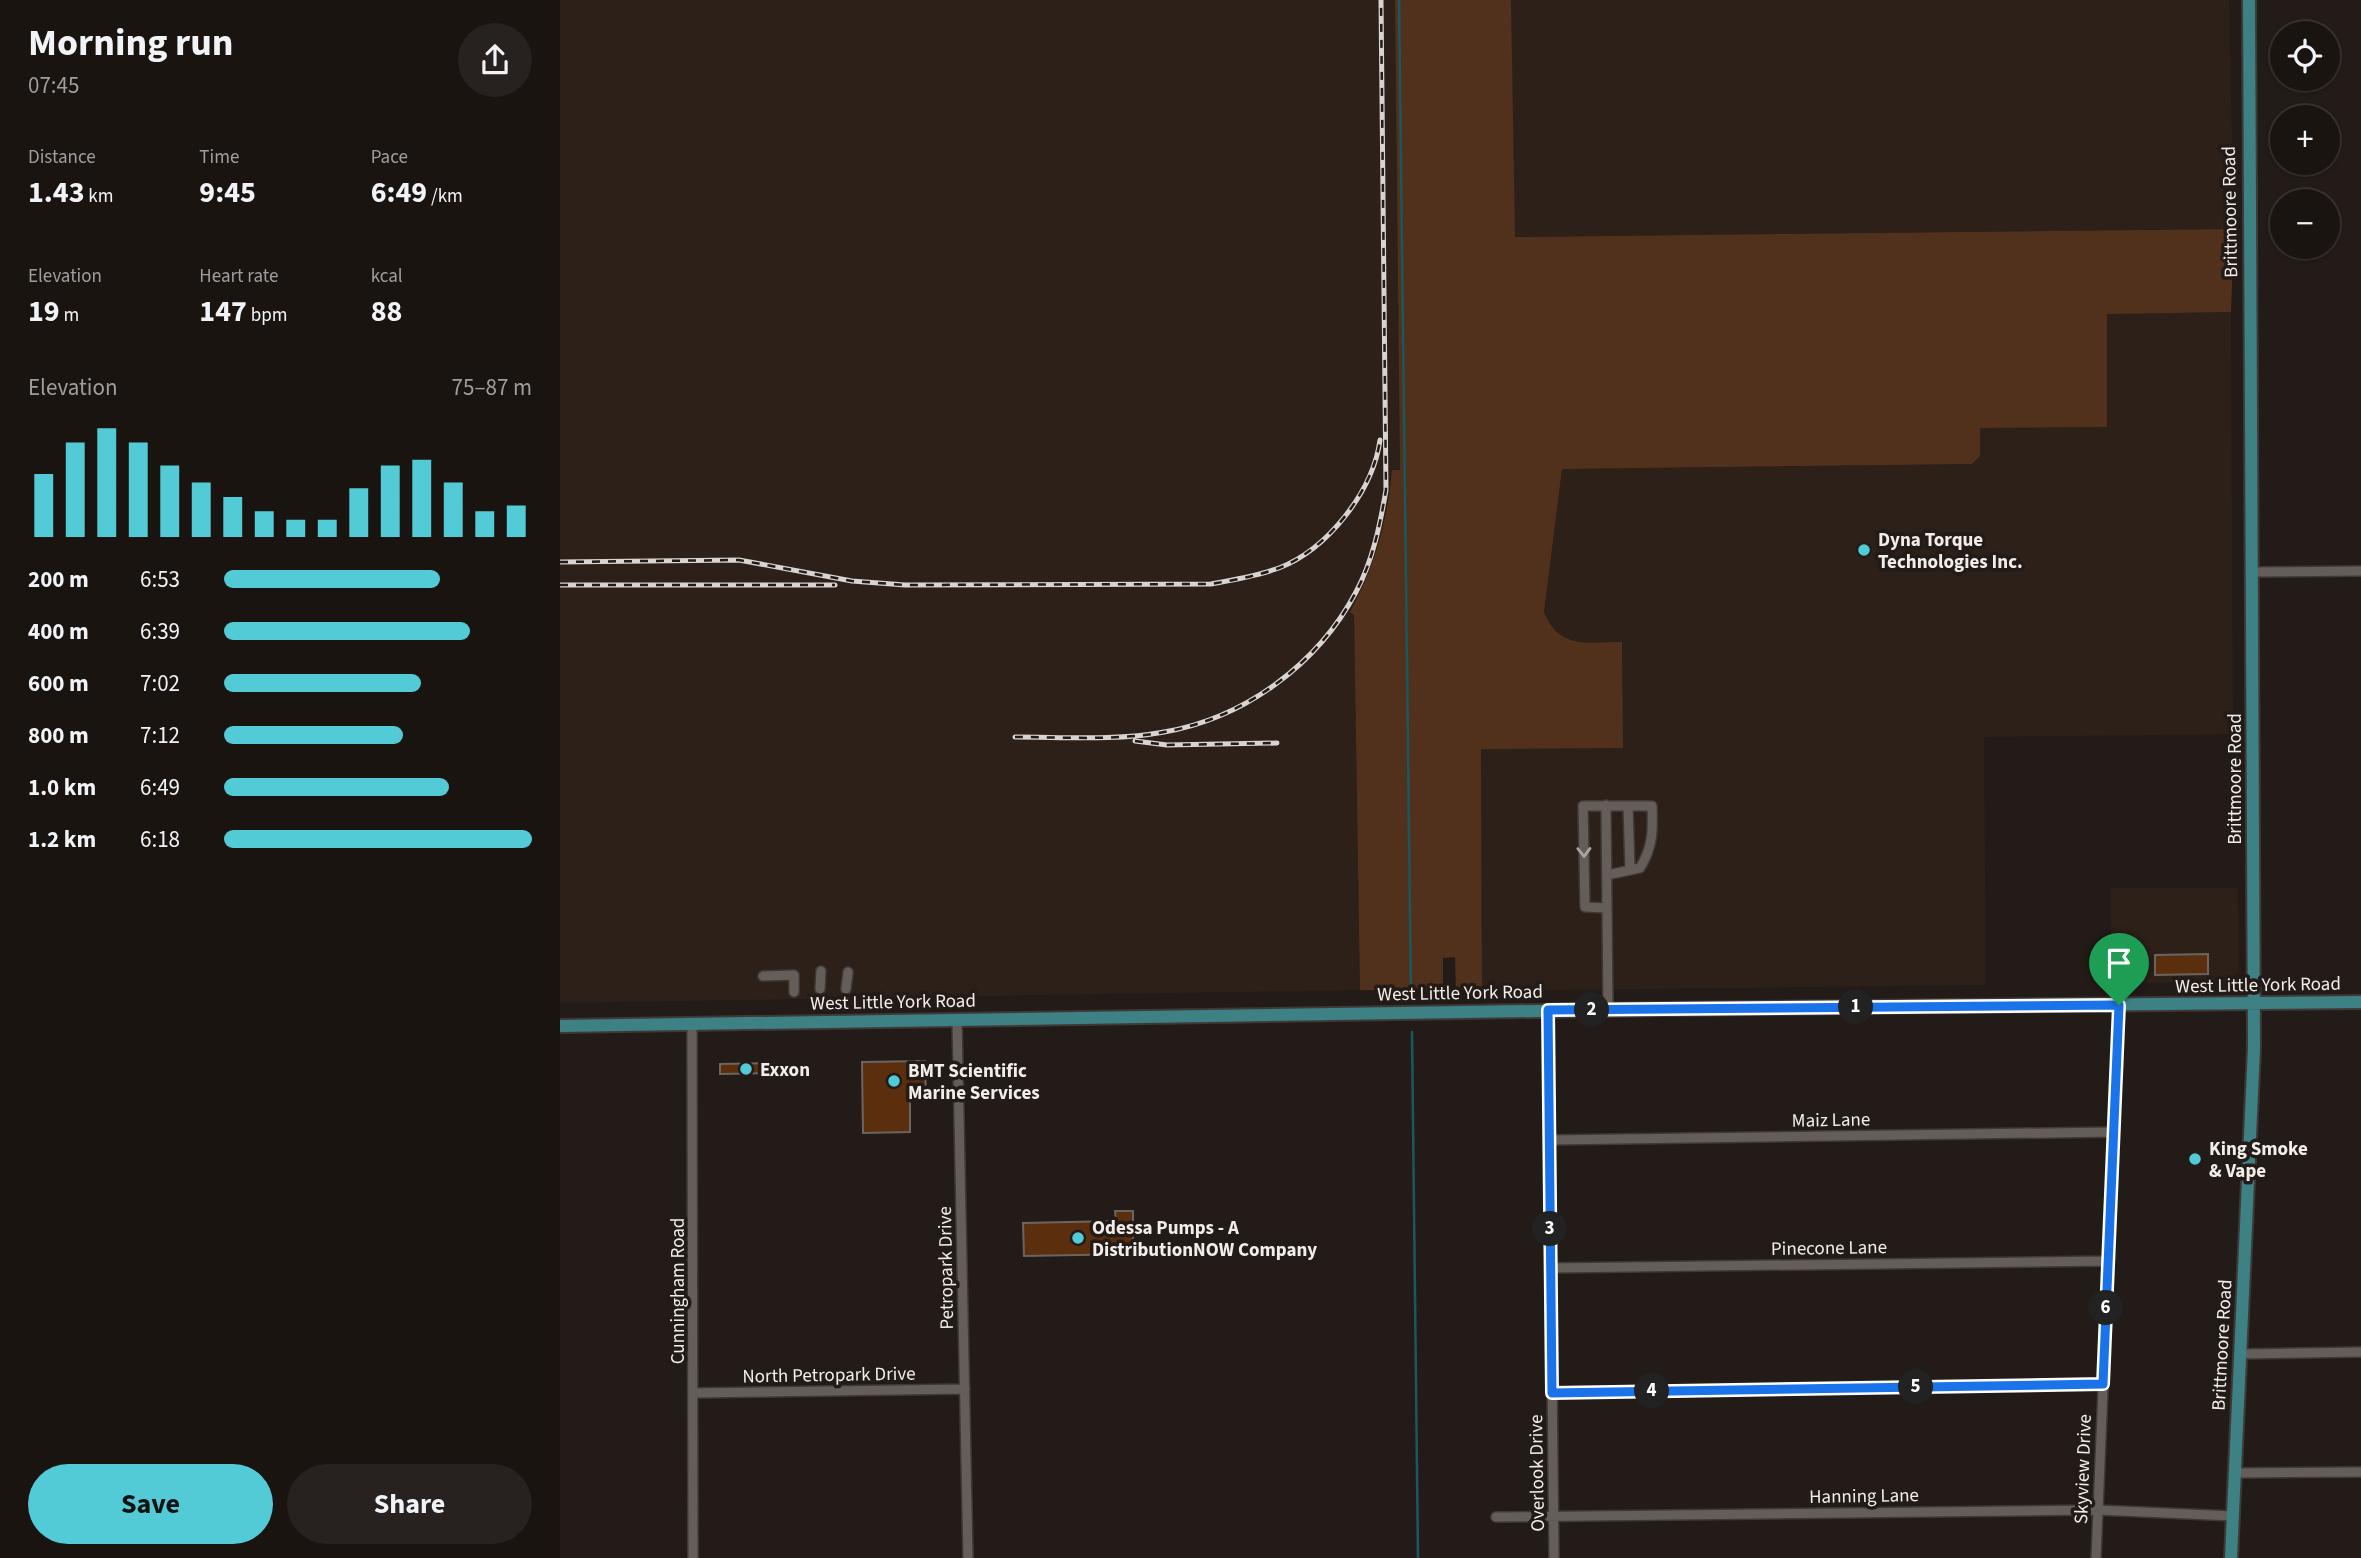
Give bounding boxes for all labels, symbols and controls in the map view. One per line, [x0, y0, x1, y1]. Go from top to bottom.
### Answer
text: Morning run [28, 16, 233, 70]
map controls [2270, 21, 2340, 259]
button: locate [2270, 21, 2340, 91]
button: share [458, 23, 532, 97]
text: 07:45 [28, 69, 79, 102]
button: + [2270, 105, 2340, 175]
text: Distance [28, 144, 96, 171]
text: Time [199, 144, 239, 171]
text: Pace [371, 144, 408, 171]
street label: Brittmoore Road [2216, 146, 2245, 278]
text: 1.43 [28, 171, 85, 214]
text: 9:45 [199, 171, 256, 214]
text: 6:49 [371, 171, 427, 214]
text: km [85, 183, 114, 210]
text: /km [427, 183, 463, 210]
button: − [2270, 189, 2340, 259]
text: Elevation [28, 263, 102, 290]
text: Heart rate [199, 263, 278, 290]
text: kcal [371, 263, 403, 290]
text: 19 [28, 290, 60, 333]
text: 147 [199, 290, 247, 333]
text: 88 [371, 290, 402, 333]
text: m [60, 302, 79, 329]
text: bpm [247, 302, 287, 329]
text: Elevation [28, 371, 118, 404]
text: 75–87 m [452, 371, 532, 404]
place label: Dyna Torque Technologies Inc. [1878, 527, 2023, 576]
marker: Dyna Torque Technologies Inc. [1856, 542, 1872, 558]
text: 200 m [28, 563, 89, 596]
text: 6:53 [140, 563, 180, 596]
text: 400 m [28, 615, 89, 648]
text: 6:39 [140, 615, 180, 648]
text: 600 m [28, 667, 89, 700]
text: 7:02 [140, 667, 180, 700]
street label: Brittmoore Road [2222, 713, 2249, 845]
text: 800 m [28, 719, 89, 752]
text: 7:12 [140, 719, 180, 752]
text: 1.0 km [28, 771, 96, 804]
text: 6:49 [140, 771, 180, 804]
text: 1.2 km [28, 823, 96, 856]
text: 6:18 [140, 823, 180, 856]
one-way arrow [1576, 847, 1591, 858]
pin [2089, 933, 2149, 1005]
icon: arrive [2100, 944, 2138, 982]
street label: West Little York Road [2175, 971, 2341, 1000]
street label: West Little York Road [1377, 979, 1543, 1008]
street label: West Little York Road [810, 988, 976, 1017]
pin: 1 [1838, 990, 1874, 1024]
pin: 2 [1574, 992, 1610, 1028]
text: 1 [1850, 993, 1861, 1020]
text: 2 [1586, 996, 1597, 1023]
place label: Exxon [760, 1057, 810, 1084]
place label: BMT Scientific Marine Services [908, 1058, 1040, 1107]
marker: Exxon [738, 1061, 754, 1077]
marker: BMT Scientific Marine Services [886, 1073, 902, 1089]
street label: Maiz Lane [1792, 1106, 1871, 1135]
place label: King Smoke & Vape [2209, 1136, 2308, 1185]
marker: King Smoke & Vape [2187, 1151, 2203, 1167]
street label: Petropark Drive [932, 1206, 961, 1330]
pin: 3 [1532, 1212, 1567, 1246]
place label: Odessa Pumps - A DistributionNOW Company [1092, 1215, 1317, 1264]
text: 3 [1544, 1215, 1555, 1242]
street label: Cunningham Road [665, 1218, 692, 1364]
marker: Odessa Pumps - A DistributionNOW Company [1070, 1230, 1086, 1246]
street label: Pinecone Lane [1771, 1234, 1887, 1263]
street label: Brittmoore Road [2206, 1279, 2239, 1412]
pin: 6 [2088, 1290, 2124, 1326]
text: 6 [2100, 1294, 2111, 1321]
street label: North Petropark Drive [742, 1360, 916, 1391]
pin: 5 [1898, 1370, 1934, 1404]
text: 5 [1910, 1373, 1921, 1400]
pin: 4 [1634, 1374, 1670, 1408]
text: 4 [1646, 1377, 1657, 1404]
street label: Overlook Drive [1523, 1414, 1552, 1532]
street label: Skyview Drive [2068, 1414, 2099, 1525]
button: Save [28, 1464, 273, 1544]
button: Share [287, 1464, 532, 1544]
street label: Hanning Lane [1809, 1482, 1919, 1511]

